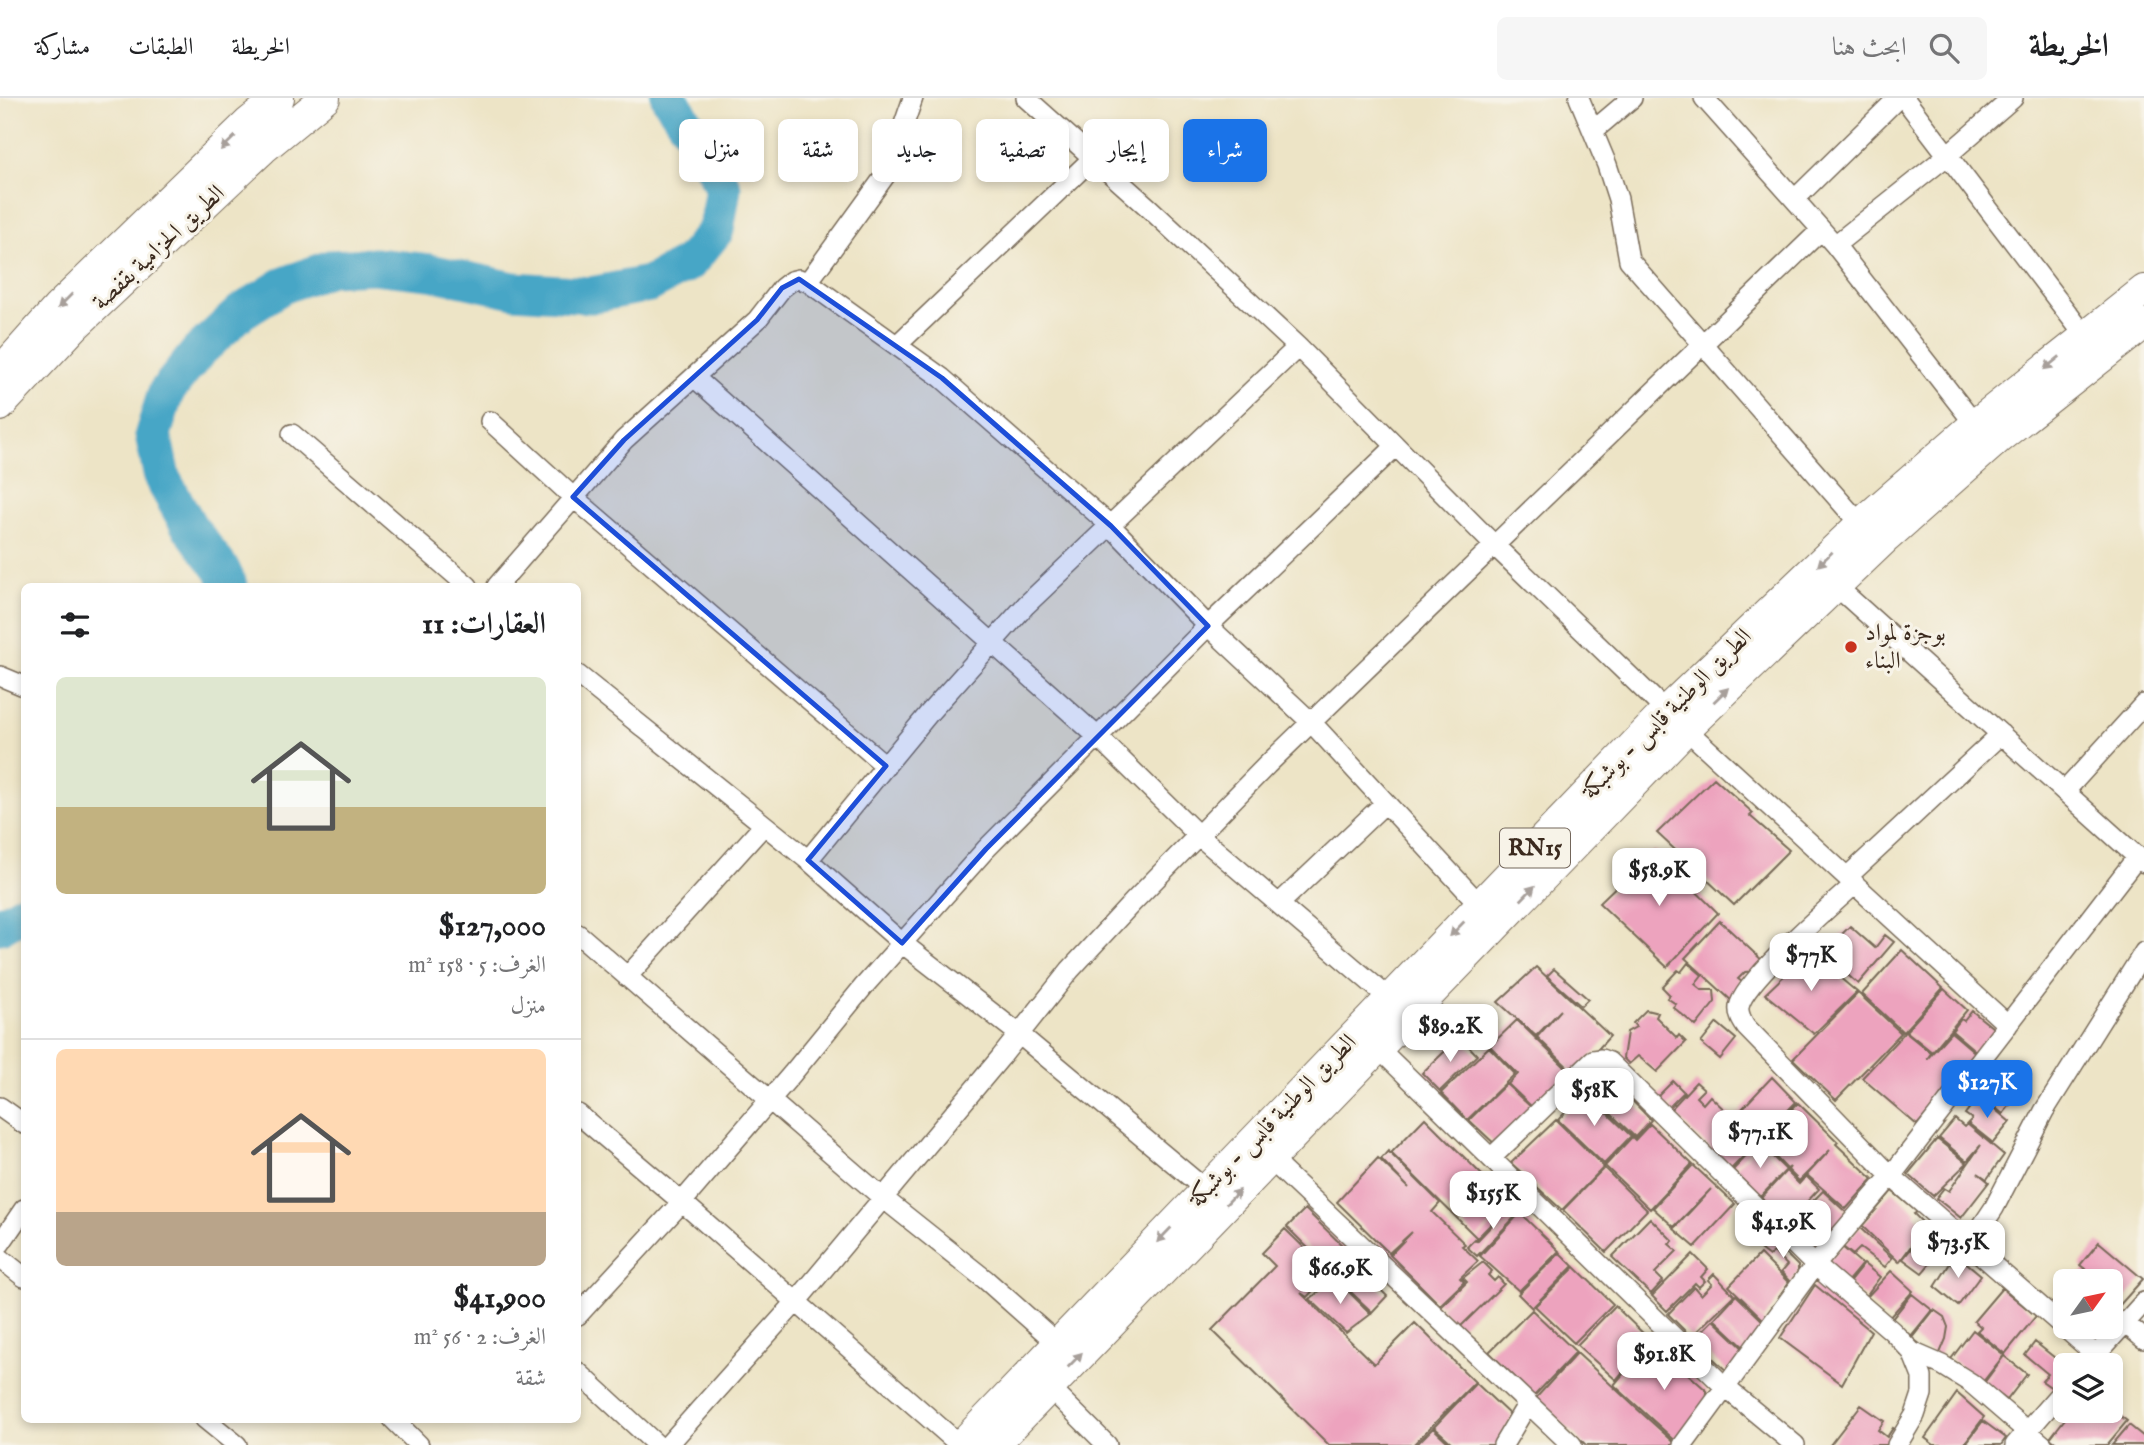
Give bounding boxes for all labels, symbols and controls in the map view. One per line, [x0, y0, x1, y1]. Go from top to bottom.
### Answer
search box [1497, 17, 1987, 80]
text: الخريطة [2029, 26, 2109, 68]
icon: search [1925, 29, 1963, 67]
text: ابحث هنا [1832, 31, 1907, 64]
text: مشاركة [35, 32, 90, 63]
text: الطبقات [128, 32, 194, 63]
text: الخريطة [232, 32, 290, 63]
chip: منزل [679, 119, 764, 182]
chip: شقة [778, 119, 858, 182]
chip: جديد [872, 119, 962, 182]
chip: تصفية [976, 119, 1069, 182]
chip: إيجار [1083, 119, 1169, 182]
chip: شراء [1183, 119, 1267, 182]
one-way arrow [220, 134, 237, 150]
street label: الطريق الحزامية بقفصة [86, 178, 232, 318]
one-way arrow [57, 292, 73, 309]
one-way arrow [2044, 355, 2062, 370]
one-way arrow [1816, 551, 1833, 568]
icon: filters [56, 606, 94, 644]
text: العقارات: 11 [422, 606, 546, 644]
place label: بوجزة لمواد البناء [1865, 618, 1946, 677]
street label: الطريق الوطنية قابس - بوشبكة [1574, 622, 1759, 807]
marker: بوجزة لمواد البناء [1843, 639, 1859, 655]
one-way arrow [1713, 687, 1730, 704]
icon: home [238, 723, 364, 849]
road number: RN15 [1500, 828, 1570, 868]
pin: $58.9K [1602, 848, 1716, 908]
text: $58.9K [1628, 856, 1690, 885]
one-way arrow [1519, 884, 1536, 901]
text: $127,000 [438, 908, 546, 946]
one-way arrow [1450, 920, 1466, 937]
pin: $77K [1770, 934, 1852, 993]
text: $77K [1786, 941, 1836, 970]
text: الغرف: 5 · 158 m² [408, 951, 546, 980]
text: منزل [511, 992, 546, 1021]
pin: $89.2K [1393, 1004, 1507, 1064]
text: $89.2K [1418, 1012, 1482, 1041]
street label: الطريق الوطنية قابس - بوشبكة [1181, 1028, 1364, 1215]
pin: $127K [1938, 1060, 2036, 1120]
pin: $58K [1553, 1068, 1635, 1128]
text: $127K [1957, 1068, 2017, 1097]
text: $58K [1571, 1076, 1617, 1105]
icon: home [238, 1095, 364, 1221]
pin: $77.1K [1703, 1110, 1817, 1170]
text: $77.1K [1728, 1118, 1792, 1147]
pin: $155K [1444, 1172, 1542, 1231]
text: $155K [1466, 1179, 1520, 1208]
one-way arrow [1225, 1189, 1241, 1206]
pin: $41.9K [1726, 1200, 1840, 1260]
text: $41.9K [1751, 1208, 1815, 1237]
pin: $73.5K [1901, 1220, 2015, 1280]
one-way arrow [1155, 1226, 1172, 1243]
text: $73.5K [1927, 1228, 1989, 1257]
pin: $66.9K [1283, 1246, 1397, 1306]
text: $66.9K [1308, 1254, 1372, 1283]
north arrow [2053, 1269, 2123, 1339]
map controls [2053, 1269, 2123, 1423]
text: $41,900 [453, 1280, 546, 1318]
text: الغرف: 2 · 56 m² [414, 1323, 546, 1352]
pin: $91.8K [1607, 1332, 1721, 1392]
text: $91.8K [1633, 1340, 1695, 1369]
one-way arrow [1067, 1352, 1084, 1369]
button: layers [2053, 1353, 2123, 1423]
text: شقة [516, 1364, 546, 1393]

